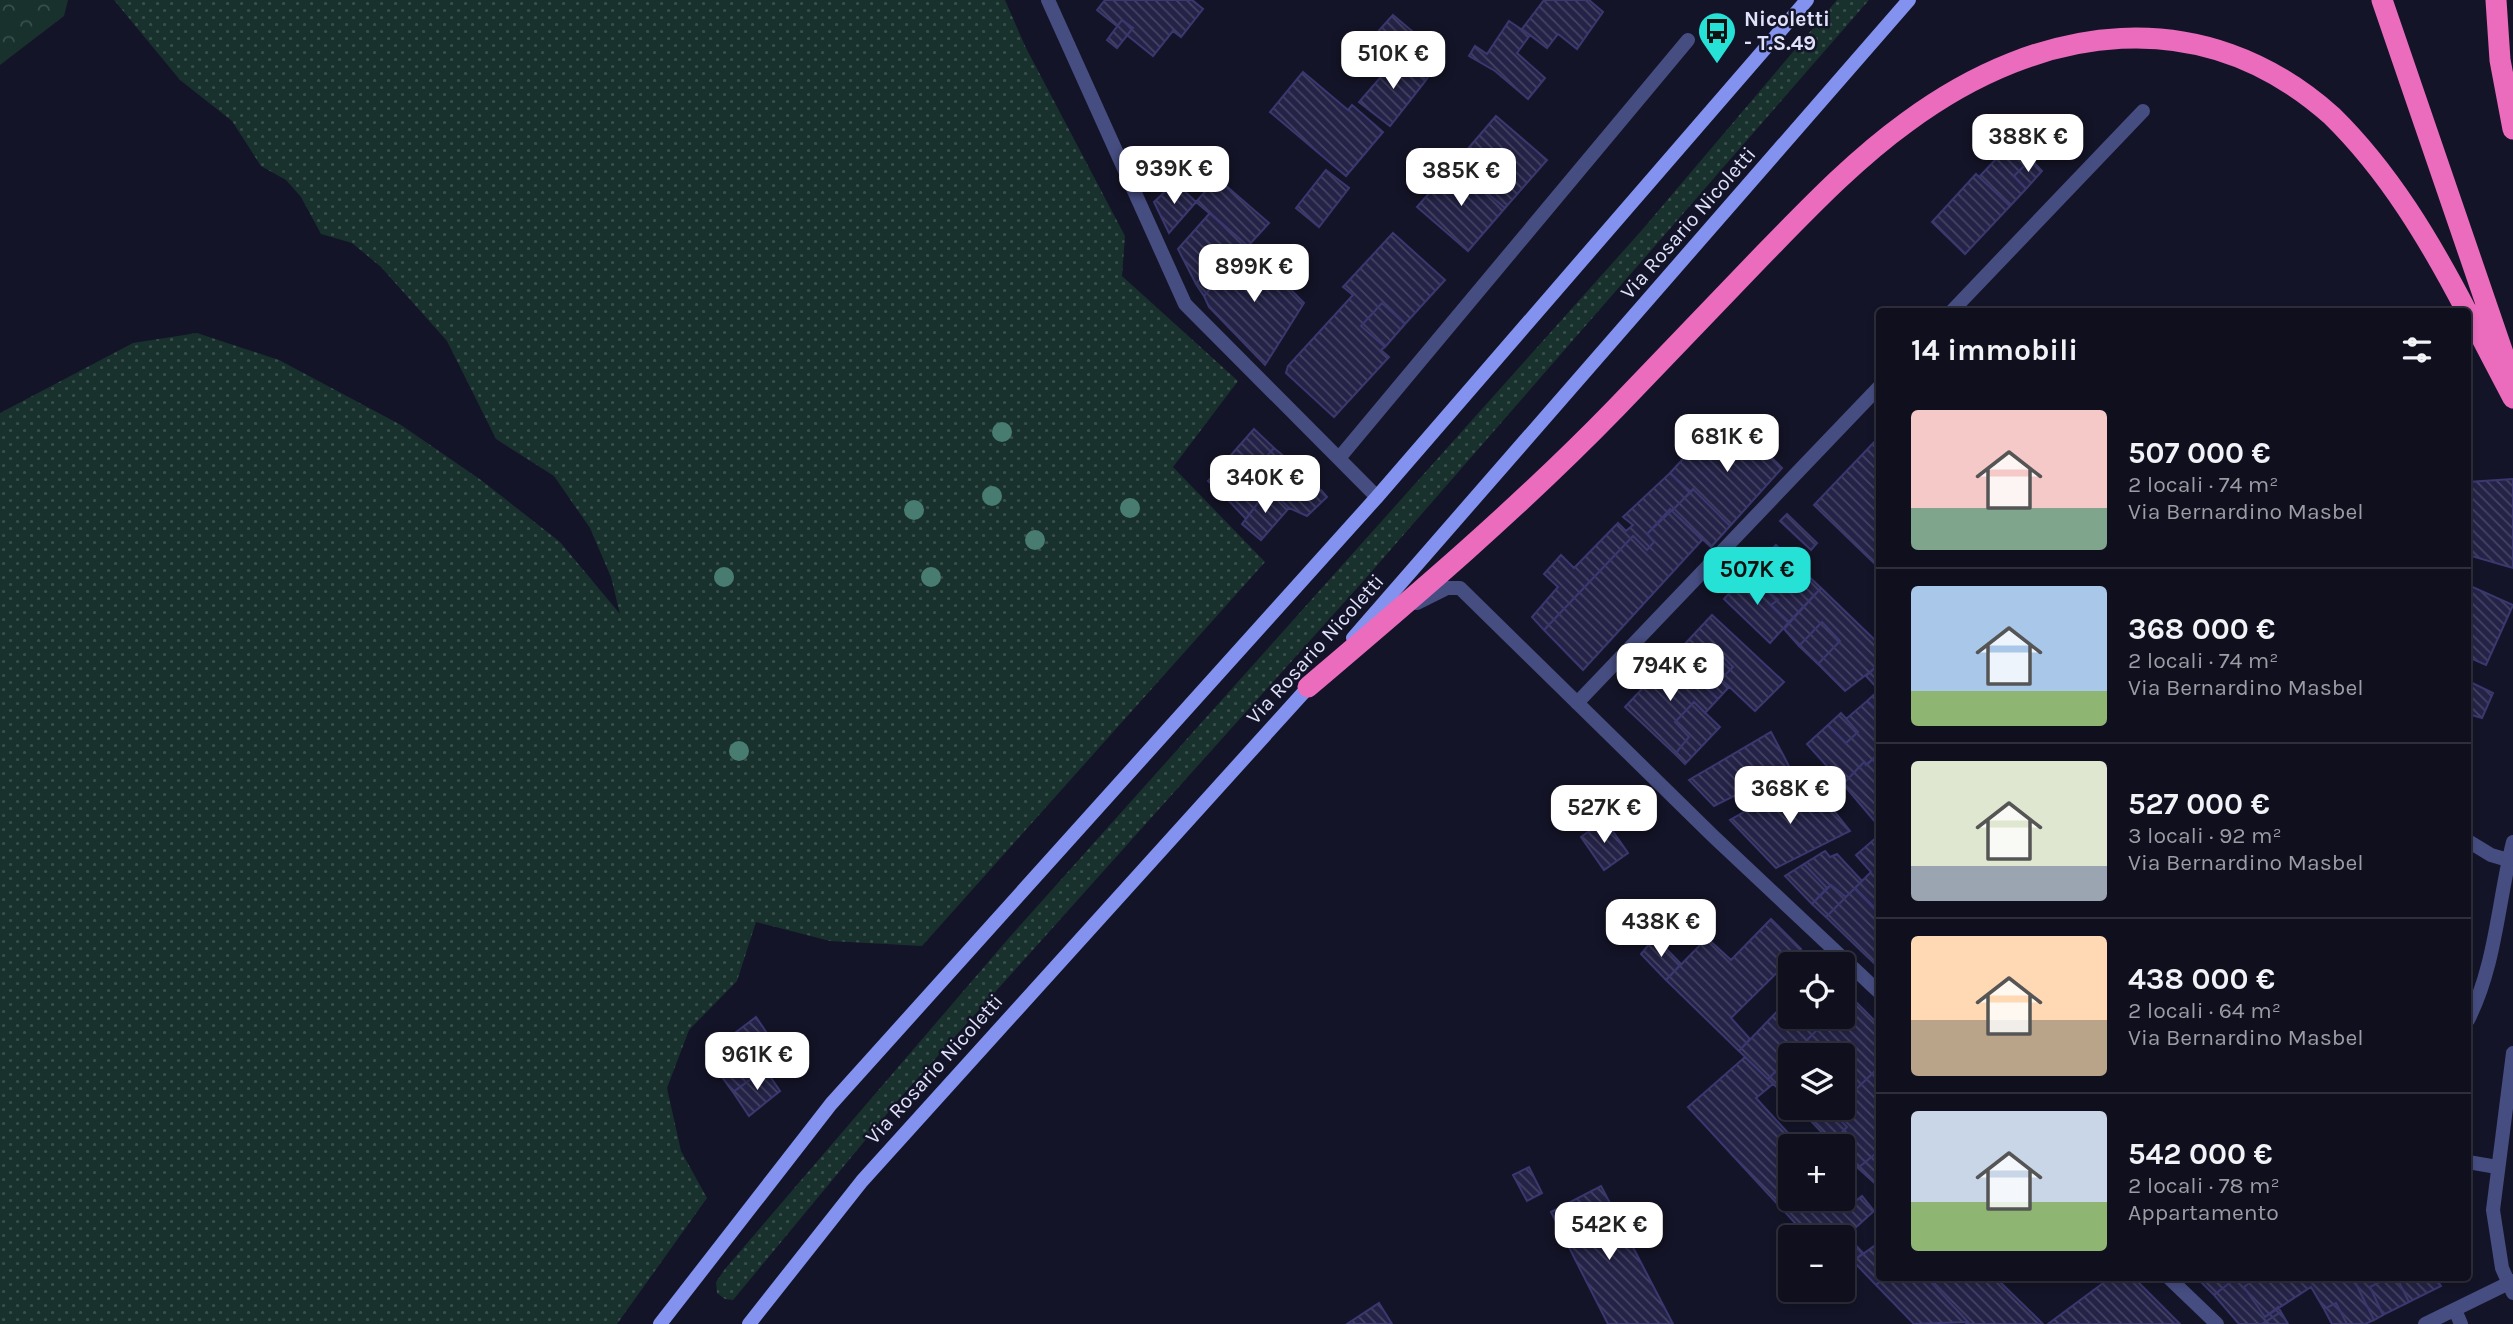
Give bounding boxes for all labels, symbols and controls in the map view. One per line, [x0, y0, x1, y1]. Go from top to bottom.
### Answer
place label: Nicoletti - T.S.49 [1744, 7, 1830, 55]
bus stop icon: Nicoletti - T.S.49 [1696, 10, 1738, 65]
pin: 510K € [1336, 32, 1450, 91]
text: 510K € [1357, 40, 1429, 67]
pin: 388K € [1971, 114, 2085, 174]
text: 388K € [1988, 123, 2068, 150]
street label: Via Rosario Nicoletti [1615, 142, 1761, 304]
pin: 939K € [1117, 146, 1231, 206]
pin: 385K € [1404, 148, 1518, 208]
text: 939K € [1135, 155, 1213, 182]
text: 385K € [1422, 157, 1500, 184]
pin: 899K € [1197, 244, 1311, 304]
text: 899K € [1215, 253, 1293, 280]
icon: filters [2398, 331, 2436, 369]
text: 14 immobili [1911, 332, 2078, 368]
pin: 681K € [1670, 414, 1784, 474]
text: 681K € [1691, 423, 1763, 450]
text: 507 000 € [2128, 435, 2270, 471]
icon: home [1967, 438, 2051, 522]
pin: 340K € [1208, 456, 1322, 515]
text: 340K € [1226, 464, 1304, 491]
text: 2 locali · 74 m² [2128, 471, 2279, 498]
text: Via Bernardino Masbel [2128, 498, 2364, 525]
pin: 507K € [1700, 548, 1814, 607]
text: 507K € [1720, 556, 1794, 583]
street label: Via Rosario Nicoletti [1241, 569, 1389, 729]
text: 368 000 € [2128, 611, 2275, 647]
icon: home [1967, 614, 2051, 698]
pin: 794K € [1613, 644, 1727, 703]
text: 2 locali · 74 m² [2128, 647, 2279, 674]
text: 794K € [1633, 652, 1707, 679]
text: Via Bernardino Masbel [2128, 674, 2364, 701]
pin: 368K € [1733, 766, 1847, 826]
text: 368K € [1751, 775, 1829, 802]
pin: 527K € [1547, 786, 1661, 845]
text: 527 000 € [2128, 786, 2270, 822]
icon: home [1967, 789, 2051, 873]
text: 527K € [1567, 794, 1641, 821]
text: 3 locali · 92 m² [2128, 822, 2282, 849]
text: Via Bernardino Masbel [2128, 849, 2364, 876]
pin: 438K € [1604, 900, 1718, 959]
text: 438K € [1622, 908, 1700, 935]
map controls [1778, 952, 1855, 1302]
button: locate [1778, 952, 1855, 1029]
text: 438 000 € [2128, 961, 2275, 997]
icon: home [1967, 964, 2051, 1048]
street label: Via Rosario Nicoletti [860, 989, 1008, 1149]
text: 2 locali · 64 m² [2128, 997, 2281, 1024]
text: Via Bernardino Masbel [2128, 1024, 2364, 1051]
pin: 961K € [700, 1032, 814, 1092]
text: 961K € [721, 1041, 793, 1068]
button: layers [1778, 1043, 1855, 1120]
button: + [1778, 1134, 1855, 1211]
text: 542 000 € [2128, 1136, 2273, 1172]
icon: home [1967, 1139, 2051, 1223]
text: 2 locali · 78 m² [2128, 1172, 2280, 1199]
text: Appartamento [2128, 1199, 2279, 1226]
pin: 542K € [1552, 1202, 1666, 1262]
text: 542K € [1571, 1211, 1647, 1238]
button: − [1778, 1225, 1855, 1302]

